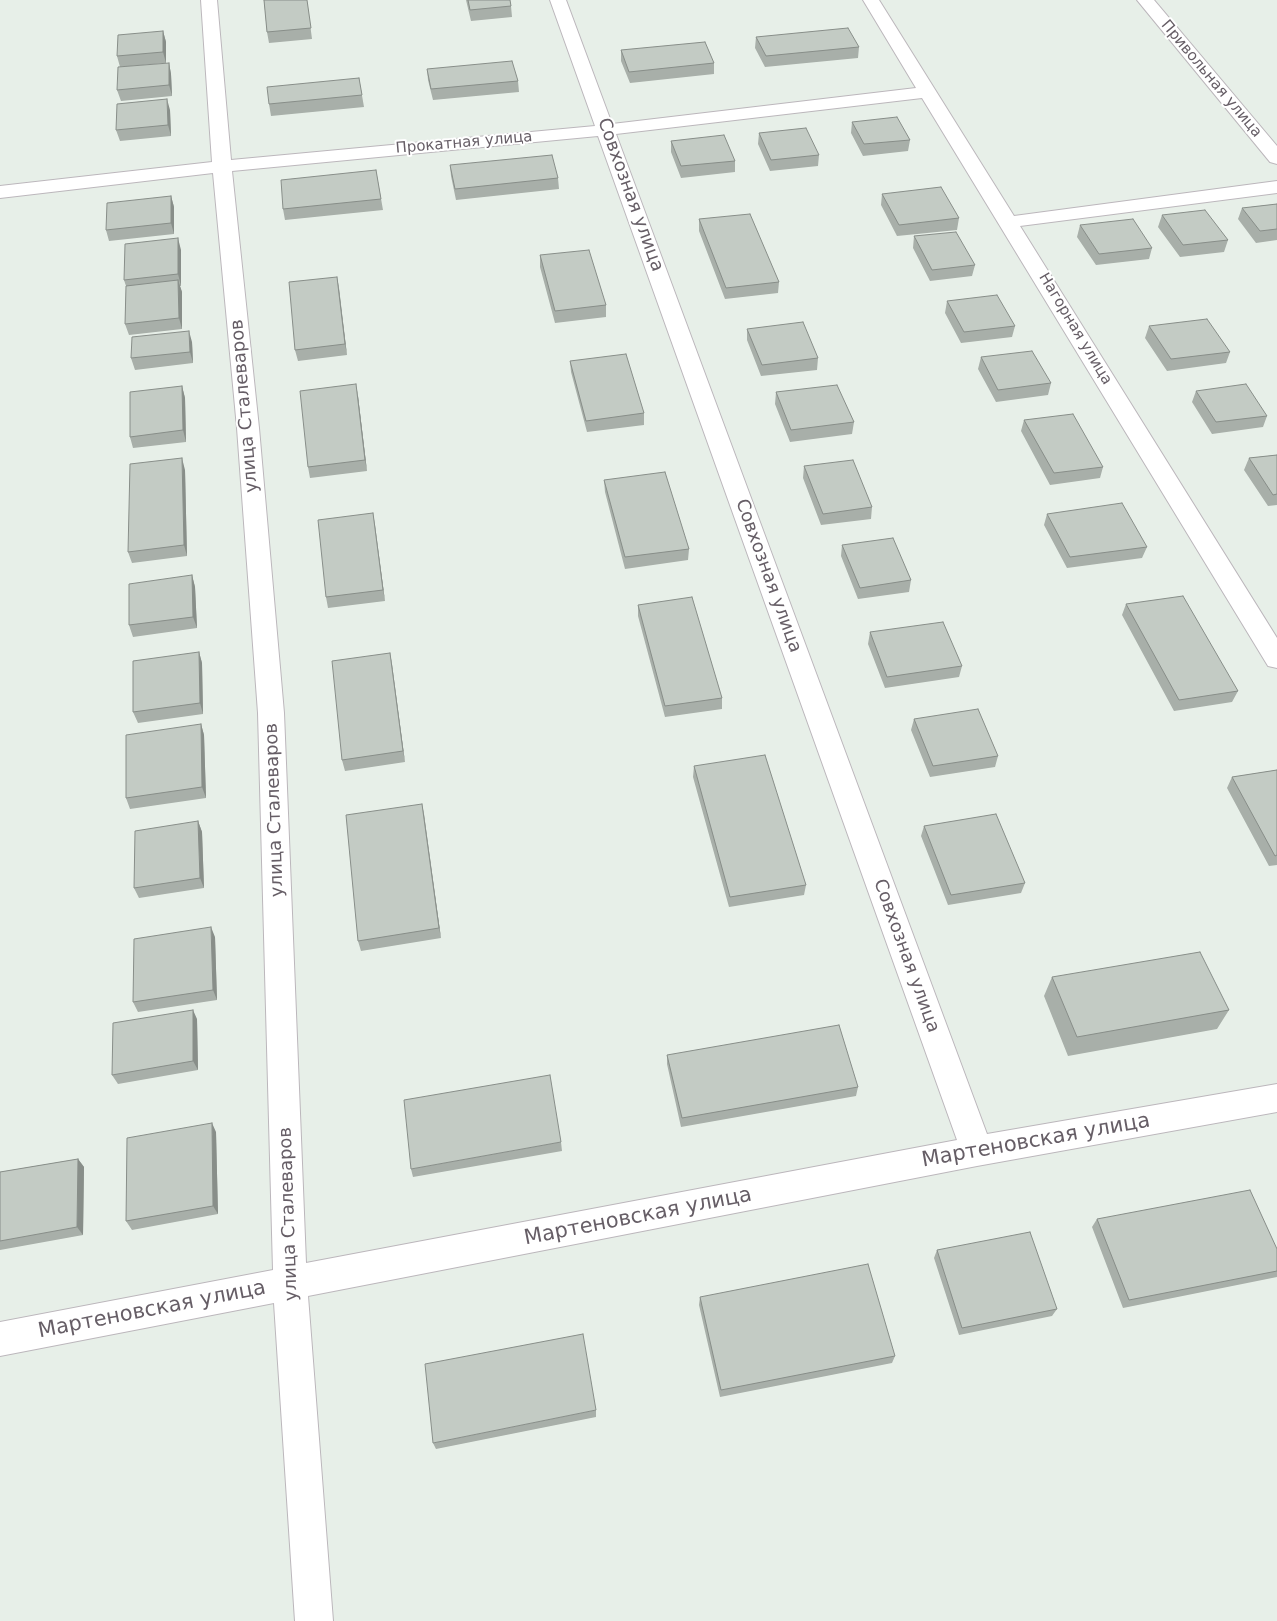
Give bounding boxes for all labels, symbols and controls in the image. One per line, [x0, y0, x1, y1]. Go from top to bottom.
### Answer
street label: Привольная улица [1157, 17, 1265, 141]
street label: Совхозная улица [592, 115, 668, 275]
street label: Прокатная улица [395, 128, 533, 158]
street label: Нагорная улица [1034, 270, 1116, 388]
street label: улица Сталеваров [227, 318, 263, 494]
street label: Совхозная улица [730, 496, 806, 656]
street label: улица Сталеваров [261, 723, 289, 897]
street label: Совхозная улица [868, 876, 944, 1036]
street label: Мартеновская улица [920, 1108, 1152, 1174]
street label: улица Сталеваров [275, 1127, 303, 1301]
street label: Мартеновская улица [522, 1183, 754, 1251]
street label: Мартеновская улица [36, 1276, 268, 1344]

